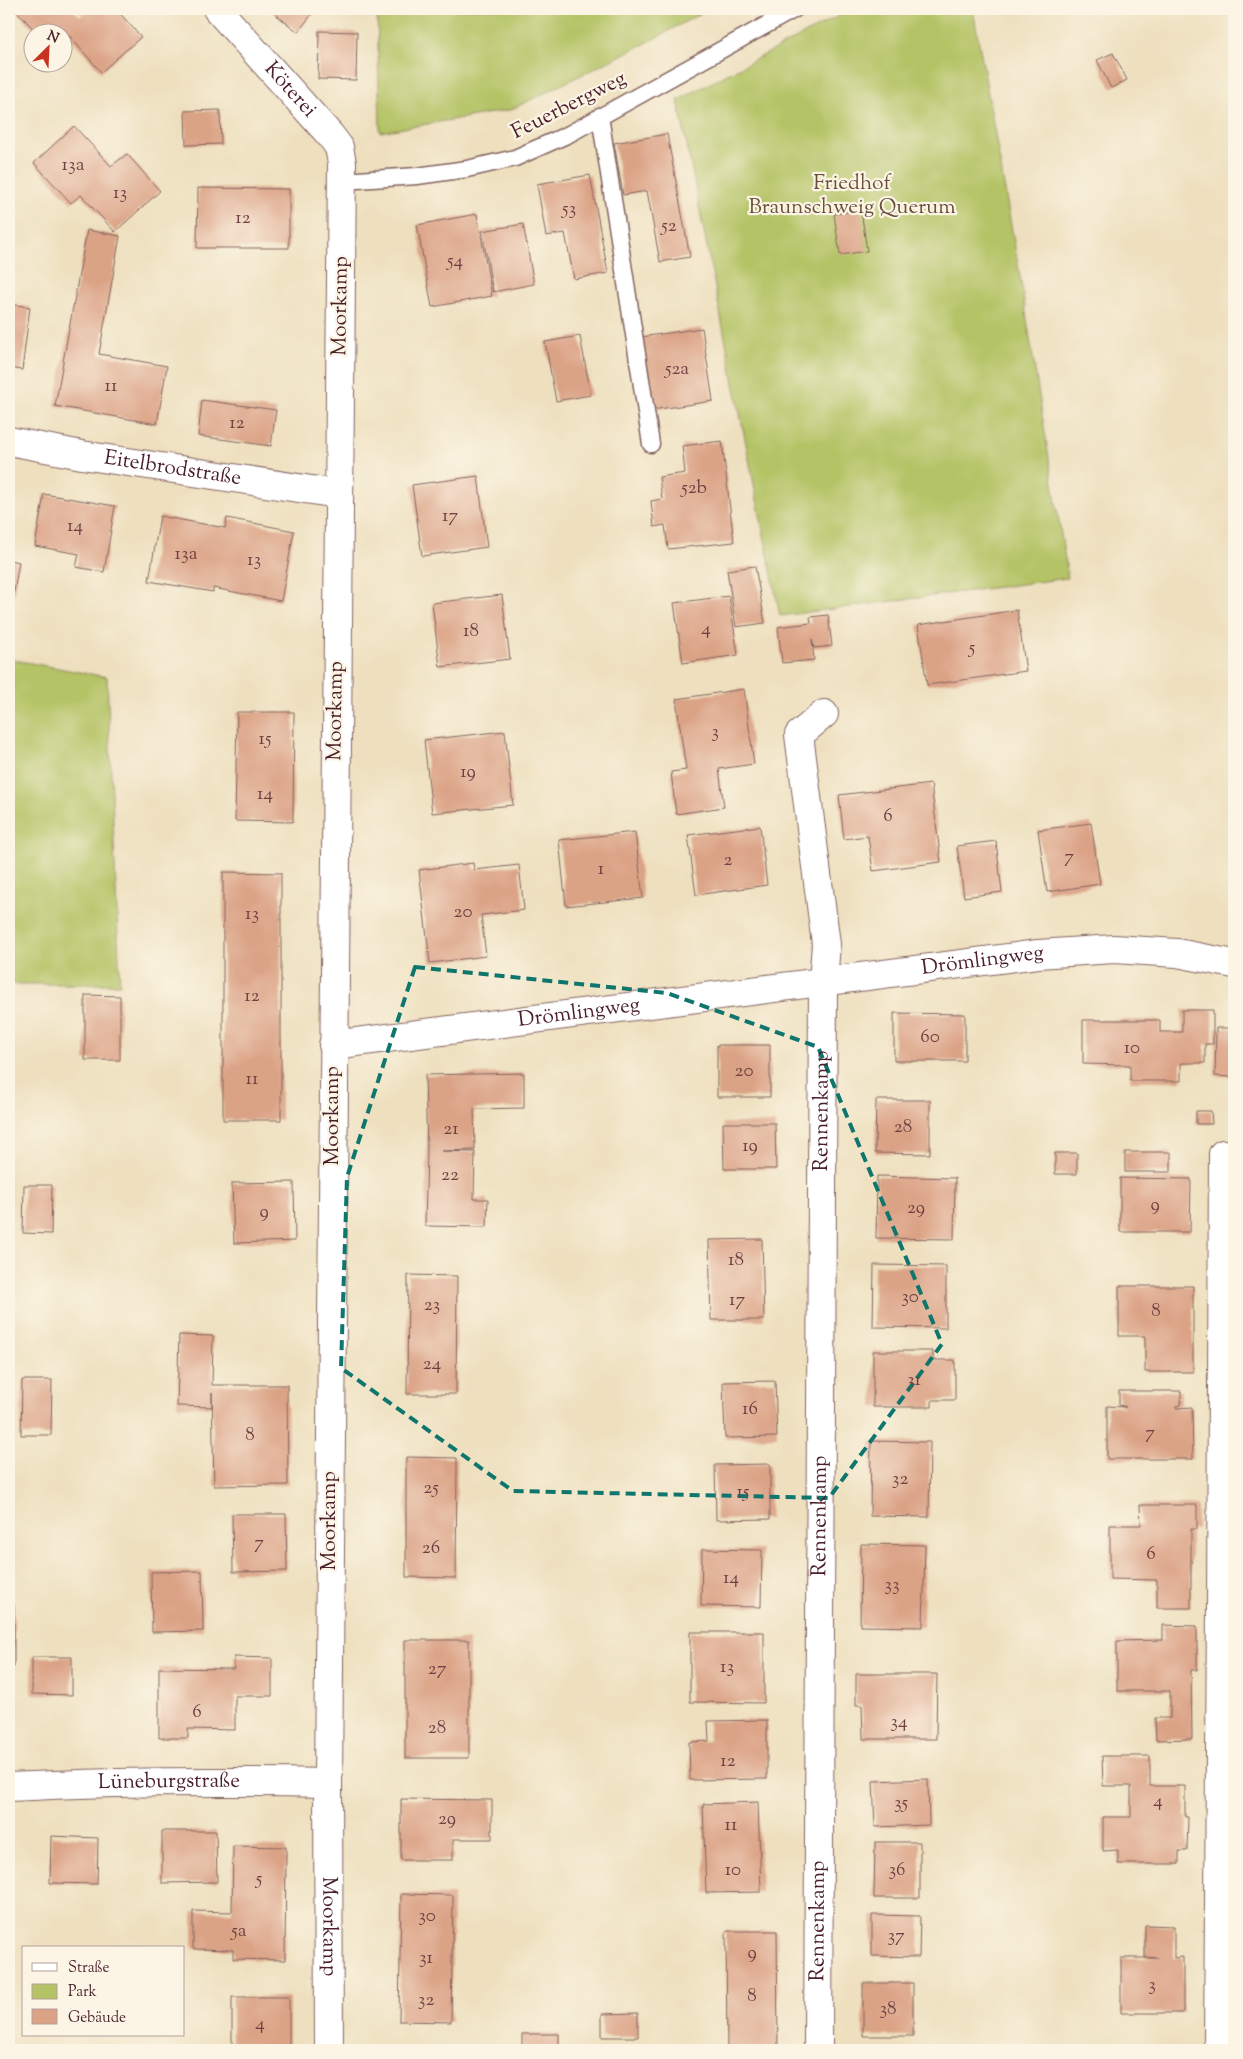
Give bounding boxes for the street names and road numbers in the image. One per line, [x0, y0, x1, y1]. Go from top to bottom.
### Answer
street label: Köterei [256, 55, 323, 125]
street label: Feuerbergweg [506, 64, 632, 148]
street label: Moorkamp [325, 256, 357, 356]
street label: Eitelbrodstraße [102, 444, 243, 494]
street label: Moorkamp [320, 661, 352, 761]
street label: Drömlingweg [920, 939, 1045, 984]
street label: Drömlingweg [516, 991, 642, 1036]
street label: Rennenkamp [807, 1050, 838, 1172]
street label: Moorkamp [318, 1066, 348, 1166]
street label: Rennenkamp [805, 1455, 836, 1577]
street label: Moorkamp [315, 1471, 345, 1571]
street label: Lüneburgstraße [97, 1767, 240, 1798]
street label: Rennenkamp [803, 1860, 834, 1982]
street label: Moorkamp [313, 1876, 344, 1976]

